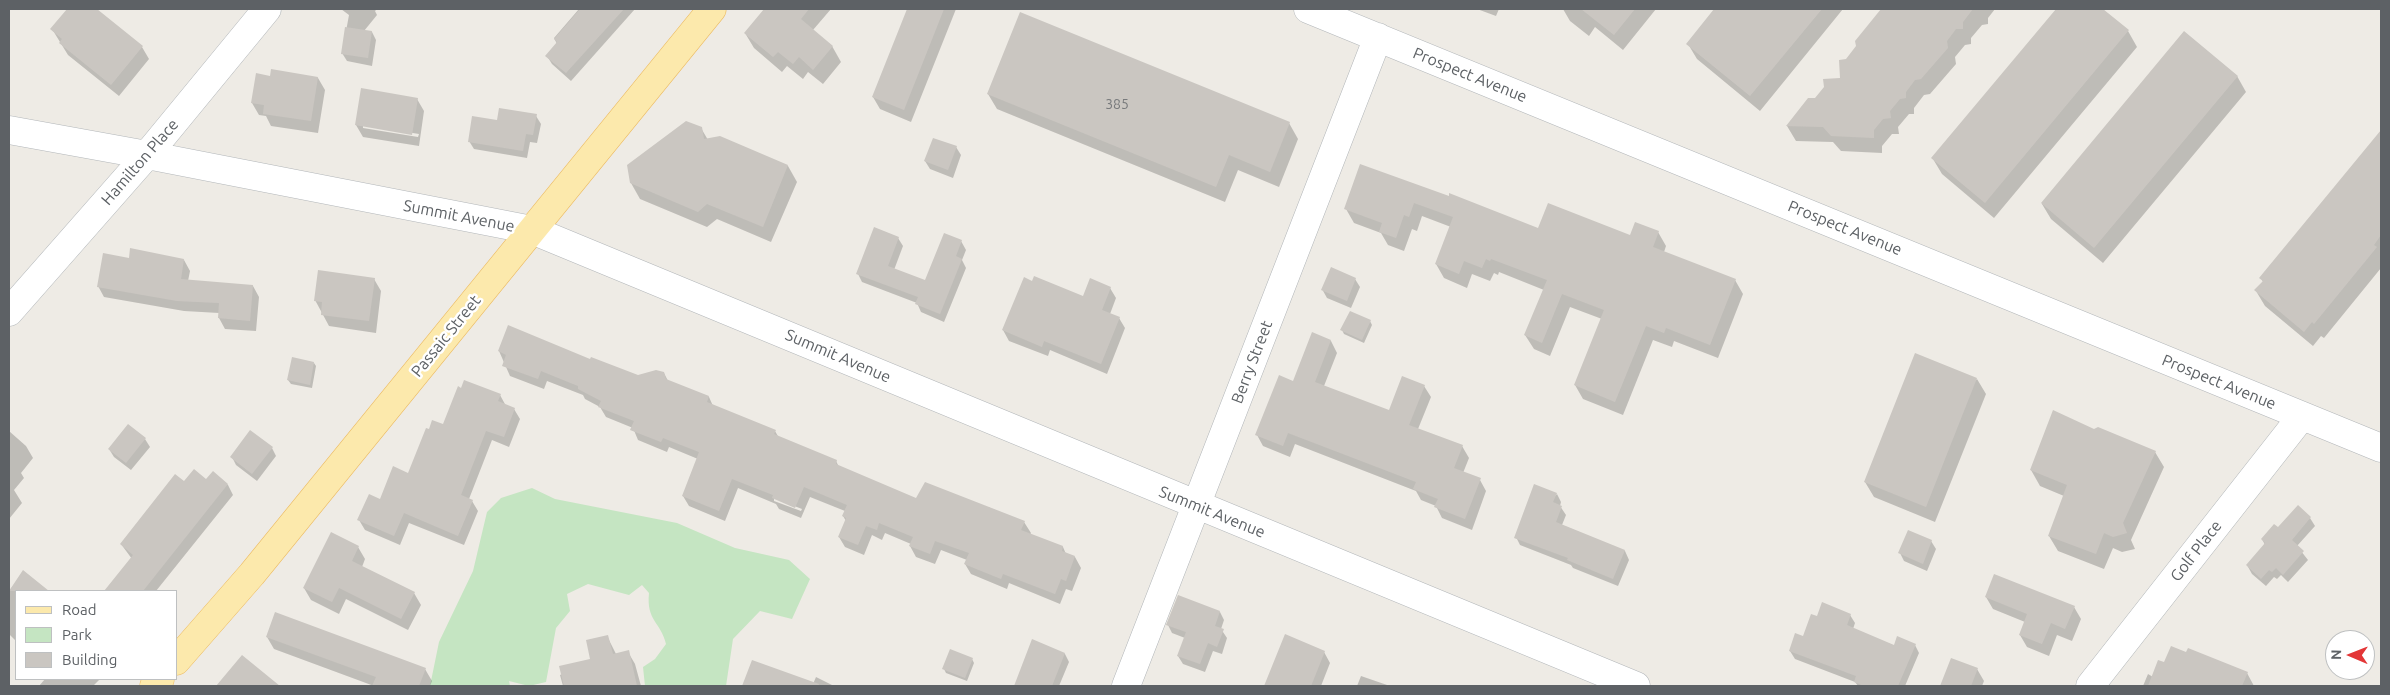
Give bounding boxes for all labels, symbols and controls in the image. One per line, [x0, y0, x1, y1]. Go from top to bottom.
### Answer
street label: Prospect Avenue [1410, 43, 1530, 107]
house number: 385 [1105, 96, 1129, 112]
street label: Hamilton Place [97, 115, 183, 209]
street label: Summit Avenue [402, 196, 516, 236]
street label: Prospect Avenue [1785, 196, 1905, 260]
street label: Passaic Street [407, 291, 485, 381]
street label: Berry Street [1227, 318, 1277, 406]
street label: Summit Avenue [782, 325, 894, 387]
street label: Prospect Avenue [2159, 350, 2279, 414]
street label: Summit Avenue [1156, 482, 1268, 542]
street label: Golf Place [2166, 517, 2226, 585]
legend [15, 590, 178, 680]
text: Road [62, 601, 97, 618]
text: Park [62, 626, 92, 643]
north arrow [2325, 630, 2375, 680]
text: N [2328, 649, 2344, 660]
text: Building [62, 651, 117, 668]

